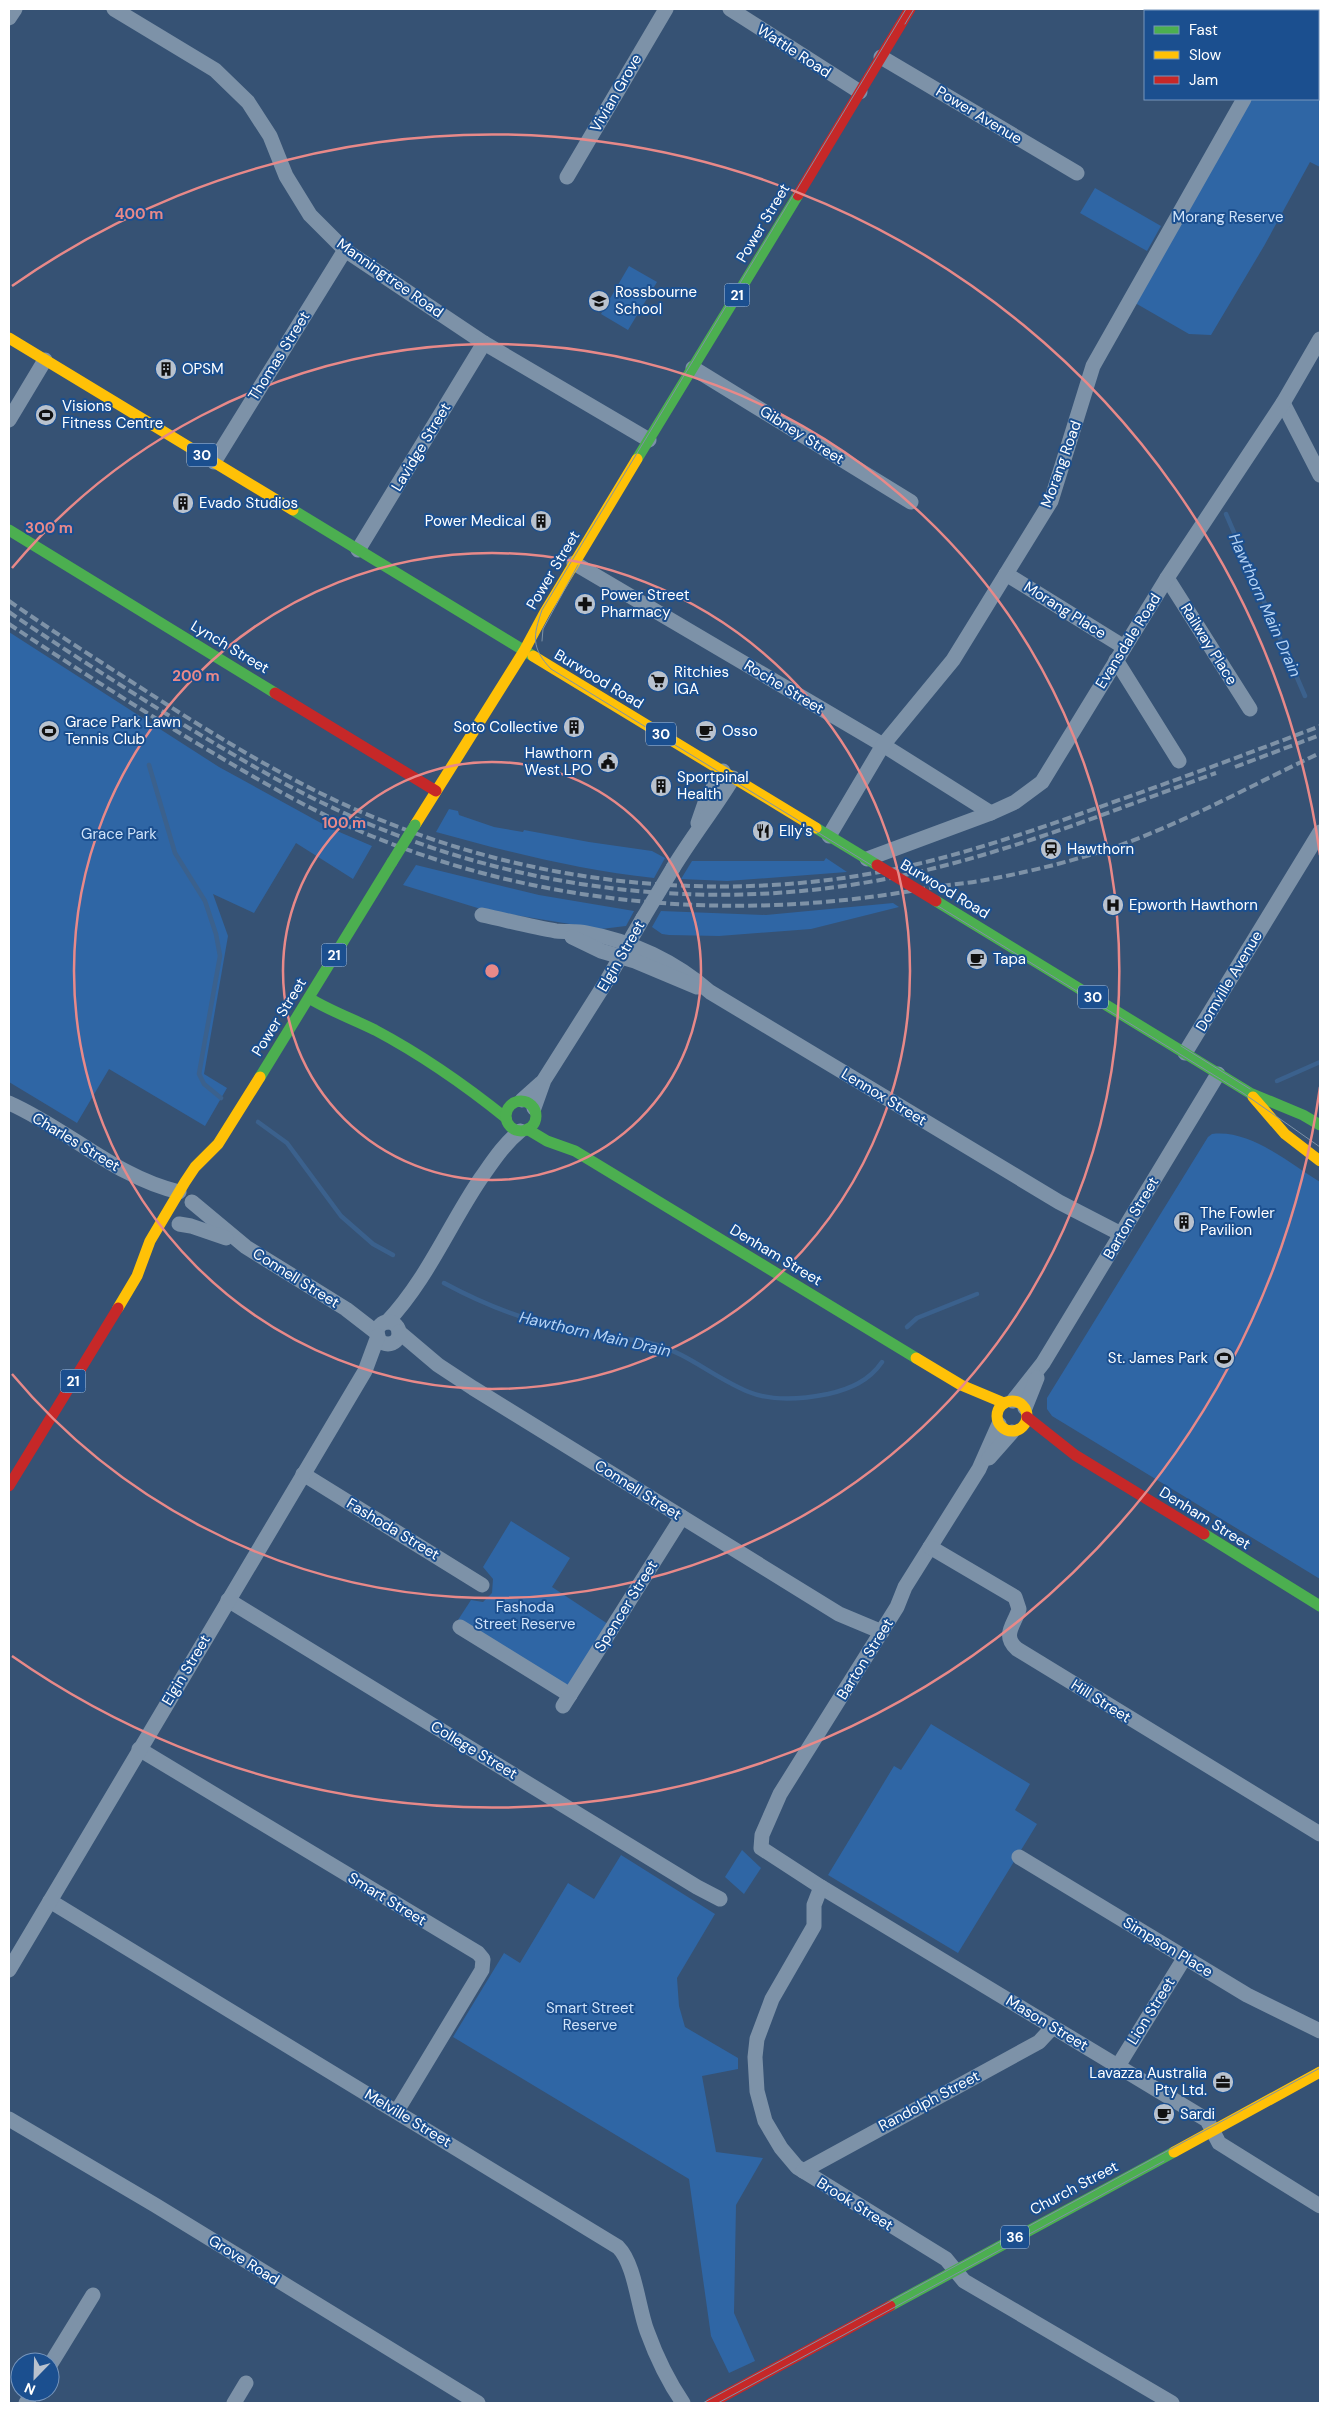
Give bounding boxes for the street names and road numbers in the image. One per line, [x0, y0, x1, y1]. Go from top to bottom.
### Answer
street label: Wattle Road [753, 20, 835, 82]
street label: Vivian Grove [586, 50, 646, 136]
street label: Power Avenue [932, 81, 1026, 149]
street label: Power Street [732, 180, 794, 266]
street label: Manningtree Road [333, 234, 447, 322]
road number: 21 [724, 284, 750, 306]
street label: Thomas Street [244, 308, 314, 404]
street label: Lavidge Street [387, 399, 455, 495]
street label: Gibney Street [756, 401, 848, 469]
street label: Morang Road [1036, 418, 1086, 510]
road number: 30 [187, 444, 217, 466]
street label: Power Street [522, 527, 584, 613]
street label: Morang Place [1020, 577, 1110, 643]
street label: Evansdale Road [1091, 590, 1165, 692]
street label: Railway Place [1176, 599, 1242, 689]
street label: Lynch Street [187, 616, 273, 678]
street label: Burwood Road [551, 645, 647, 713]
street label: Roche Street [740, 655, 828, 719]
road number: 30 [646, 722, 676, 746]
street label: Burwood Road [897, 855, 993, 923]
street label: Elgin Street [593, 917, 649, 995]
street label: Domville Avenue [1191, 927, 1267, 1035]
road number: 21 [322, 944, 346, 966]
street label: Power Street [247, 974, 311, 1060]
road number: 30 [1078, 986, 1108, 1009]
street label: Lennox Street [838, 1064, 930, 1130]
street label: Charles Street [28, 1108, 124, 1176]
street label: Barton Street [1099, 1173, 1163, 1263]
street label: Denham Street [726, 1220, 826, 1290]
street label: Connell Street [249, 1243, 343, 1313]
road number: 21 [60, 1370, 86, 1392]
street label: Connell Street [591, 1455, 685, 1525]
street label: Denham Street [1156, 1482, 1255, 1554]
street label: Fashoda Street [343, 1493, 443, 1565]
street label: Spencer Street [590, 1556, 662, 1656]
street label: Barton Street [832, 1614, 898, 1703]
street label: Elgin Street [157, 1631, 215, 1709]
street label: Hill Street [1067, 1675, 1135, 1727]
street label: College Street [427, 1716, 521, 1784]
street label: Smart Street [344, 1868, 430, 1930]
street label: Simpson Place [1119, 1912, 1217, 1982]
street label: Lion Street [1123, 1974, 1180, 2048]
street label: Mason Street [1002, 1991, 1092, 2055]
street label: Randolph Street [875, 2066, 983, 2136]
street label: Melville Street [361, 2084, 455, 2152]
street label: Church Street [1027, 2156, 1122, 2220]
street label: Brook Street [813, 2173, 897, 2235]
road number: 36 [1001, 2226, 1029, 2248]
street label: Grove Road [205, 2230, 283, 2290]

